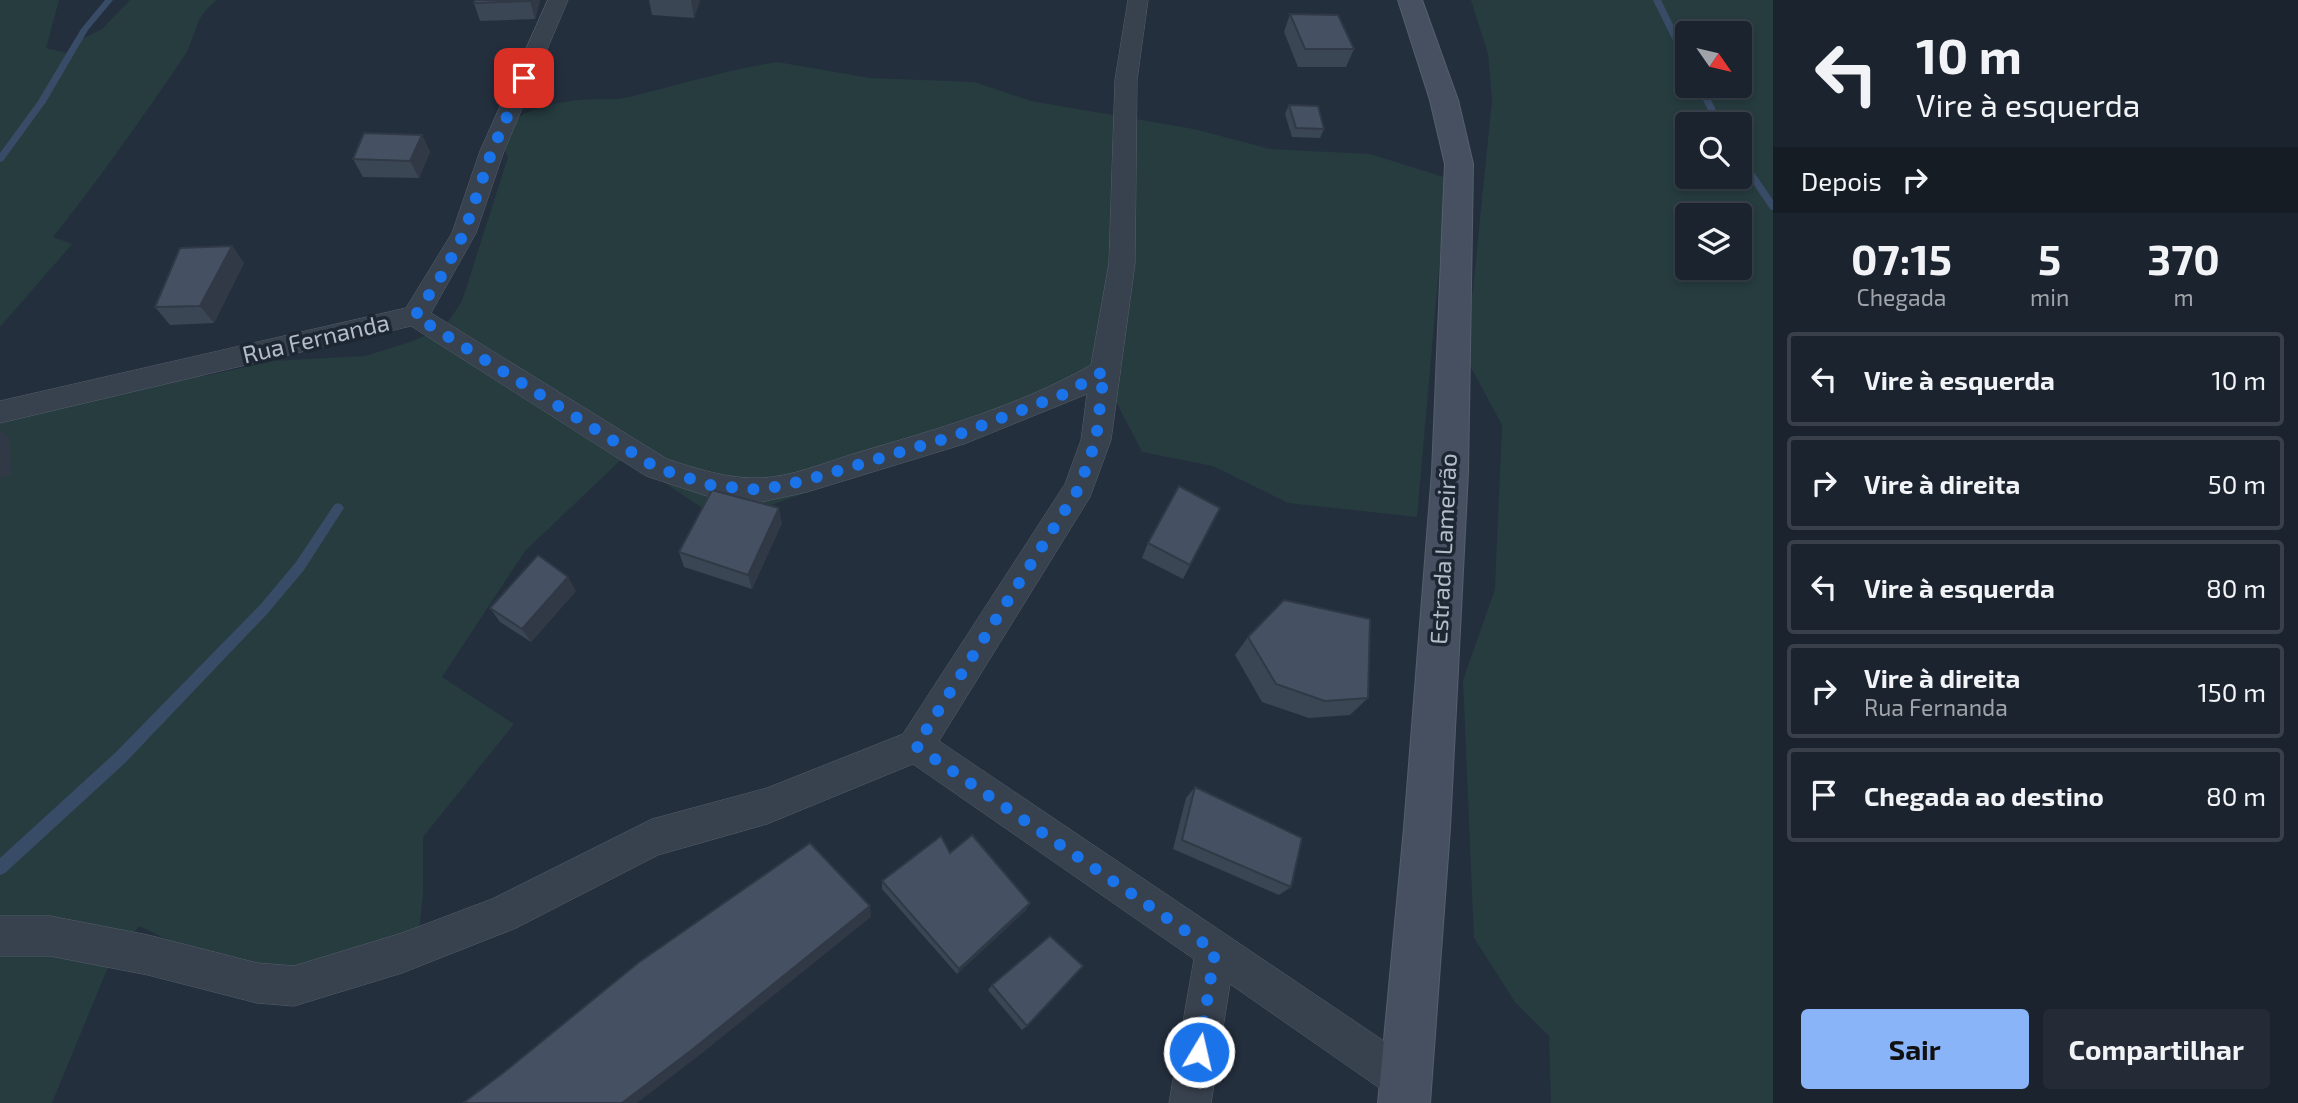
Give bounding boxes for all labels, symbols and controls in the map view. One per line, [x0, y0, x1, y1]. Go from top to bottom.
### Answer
north arrow [1675, 21, 1752, 98]
map controls [1675, 21, 1752, 280]
text: 10 m [1916, 25, 2022, 84]
icon: left [1801, 28, 1892, 119]
pin [494, 48, 554, 108]
icon: arrive [505, 59, 543, 97]
text: Vire à esquerda [1916, 85, 2140, 123]
button: search [1675, 112, 1752, 189]
icon: right [1896, 161, 1934, 199]
text: Depois [1801, 165, 1882, 196]
button: layers [1675, 203, 1752, 280]
text: 07:15 [1851, 233, 1952, 283]
text: 5 [2038, 233, 2061, 283]
text: 370 [2147, 233, 2220, 283]
text: Chegada [1857, 283, 1947, 311]
text: min [2030, 283, 2069, 311]
text: m [2174, 283, 2194, 311]
street label: Rua Fernanda [239, 307, 392, 369]
icon: left [1805, 360, 1843, 398]
text: Vire à esquerda [1864, 364, 2055, 395]
text: 10 m [2211, 364, 2266, 395]
street label: Estrada Lameirão [1423, 452, 1462, 645]
icon: right [1805, 464, 1843, 502]
text: Vire à direita [1864, 468, 2020, 499]
text: 50 m [2208, 468, 2266, 499]
icon: left [1805, 568, 1843, 606]
text: Vire à esquerda [1864, 572, 2055, 603]
text: 80 m [2206, 572, 2266, 603]
text: Vire à direita [1864, 662, 2020, 693]
icon: right [1805, 672, 1843, 710]
text: 150 m [2197, 676, 2266, 707]
text: Rua Fernanda [1864, 693, 2008, 721]
icon: arrive [1805, 776, 1843, 814]
text: Chegada ao destino [1864, 780, 2104, 811]
text: 80 m [2206, 780, 2266, 811]
button: Sair [1801, 1009, 2029, 1089]
button: Compartilhar [2043, 1009, 2270, 1089]
position arrow [1162, 1015, 1236, 1089]

